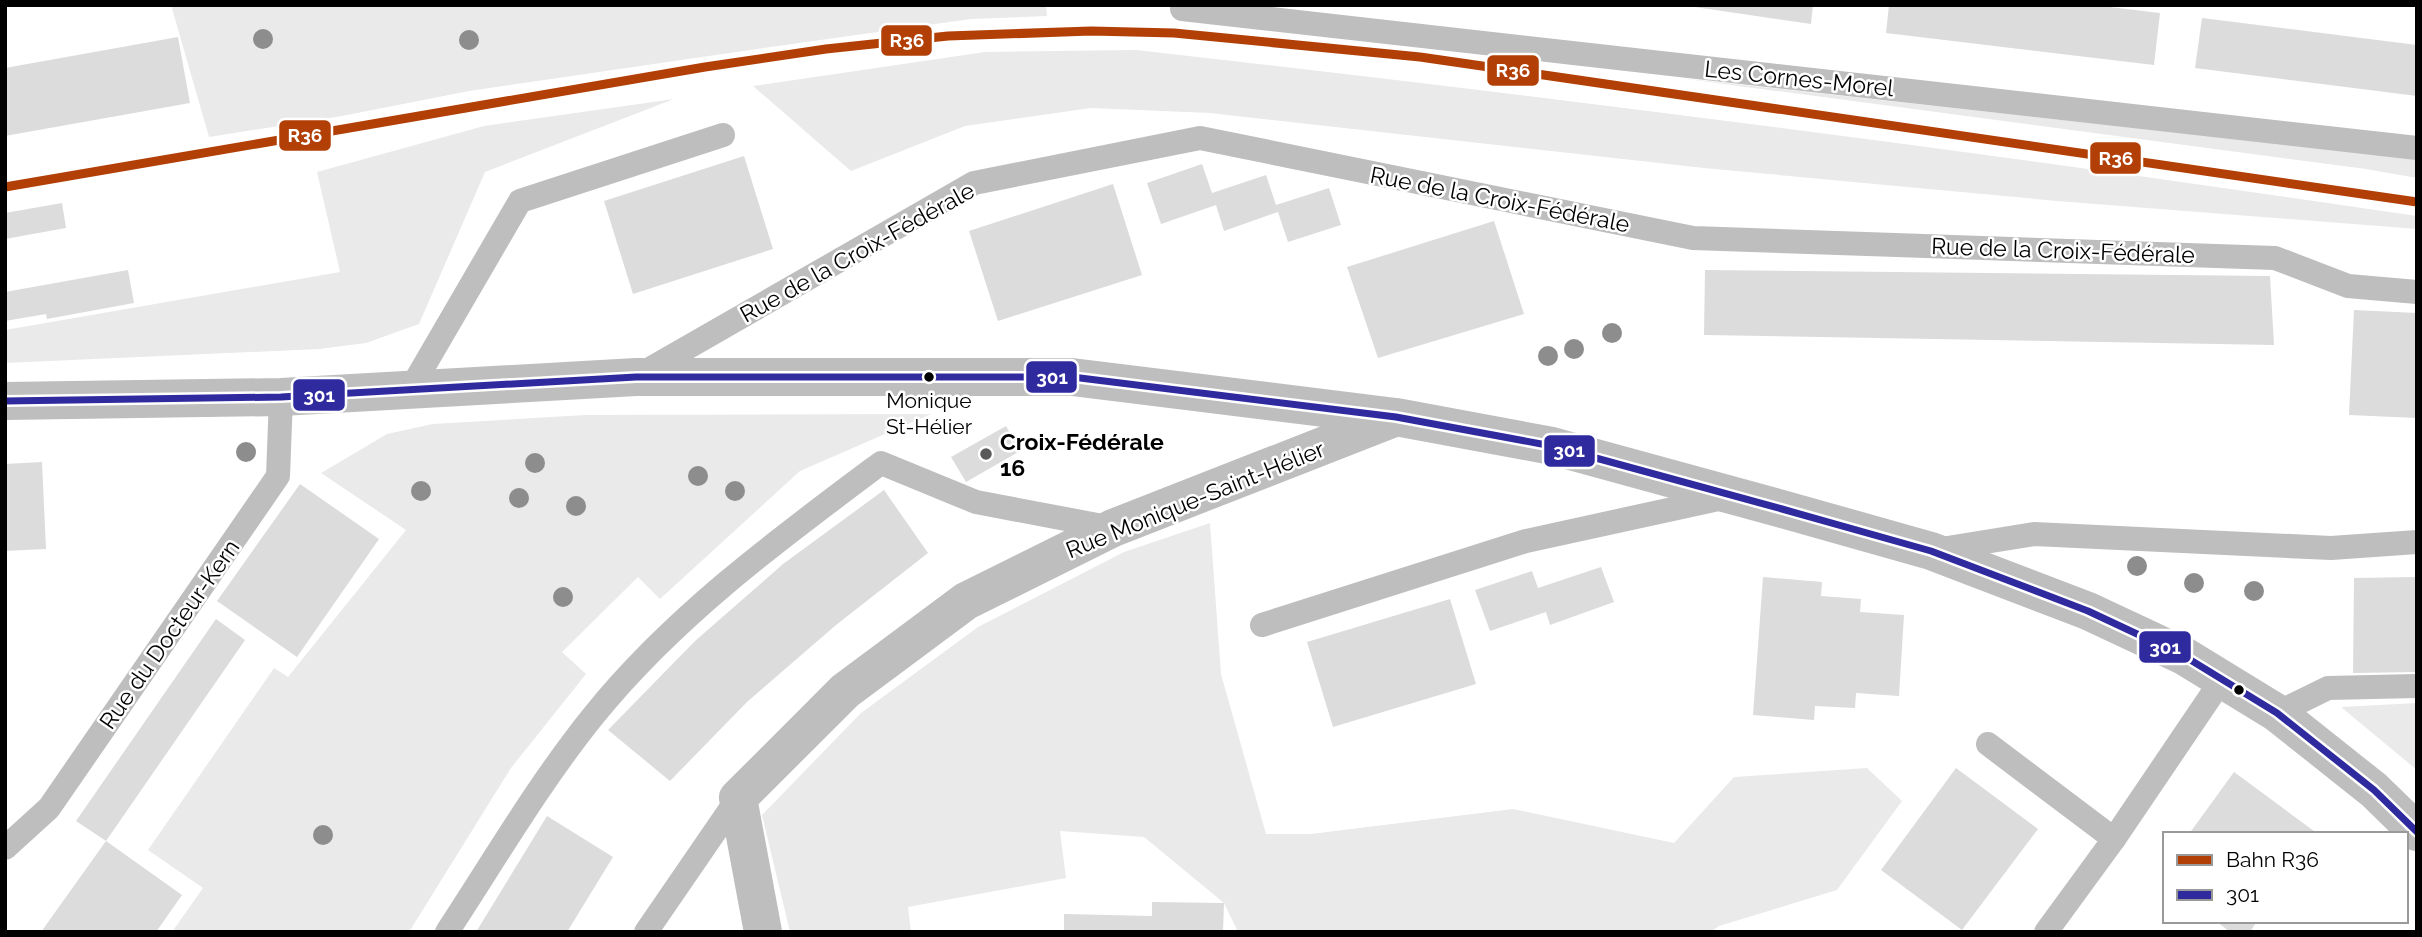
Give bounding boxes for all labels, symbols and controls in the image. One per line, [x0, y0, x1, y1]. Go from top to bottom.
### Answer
line badge: R36 [880, 24, 933, 57]
text: R36 [890, 29, 924, 51]
line badge: R36 [1486, 54, 1540, 87]
street label: Les Cornes-Morel [1703, 55, 1896, 101]
text: R36 [1496, 59, 1530, 81]
line badge: R36 [278, 119, 332, 152]
text: R36 [288, 124, 322, 146]
line badge: R36 [2089, 141, 2142, 175]
text: R36 [2099, 147, 2133, 169]
street label: Rue de la Croix-Fédérale [1368, 161, 1632, 237]
street label: Rue de la Croix-Fédérale [735, 176, 979, 328]
street label: Rue de la Croix-Fédérale [1931, 232, 2195, 268]
line badge: 301 [1025, 360, 1078, 394]
text: 301 [1036, 366, 1068, 388]
marker: Monique St-Hélier [922, 370, 936, 384]
line badge: 301 [292, 378, 346, 412]
text: 301 [303, 384, 335, 406]
place label: Monique St-Hélier [886, 388, 973, 439]
place label: Croix-Fédérale 16 [1000, 428, 1164, 481]
line badge: 301 [1543, 434, 1596, 468]
street label: Rue Monique-Saint-Hélier [1062, 435, 1328, 563]
text: 301 [1553, 439, 1585, 461]
marker: Croix-Fédérale 16 [978, 446, 994, 462]
street label: Rue du Docteur-Kern [93, 534, 245, 734]
line badge: 301 [2138, 630, 2192, 664]
text: 301 [2149, 636, 2181, 658]
unlabelled marker [2232, 683, 2246, 697]
legend [2163, 832, 2408, 923]
text: Bahn R36 [2226, 847, 2319, 872]
text: 301 [2226, 882, 2259, 907]

